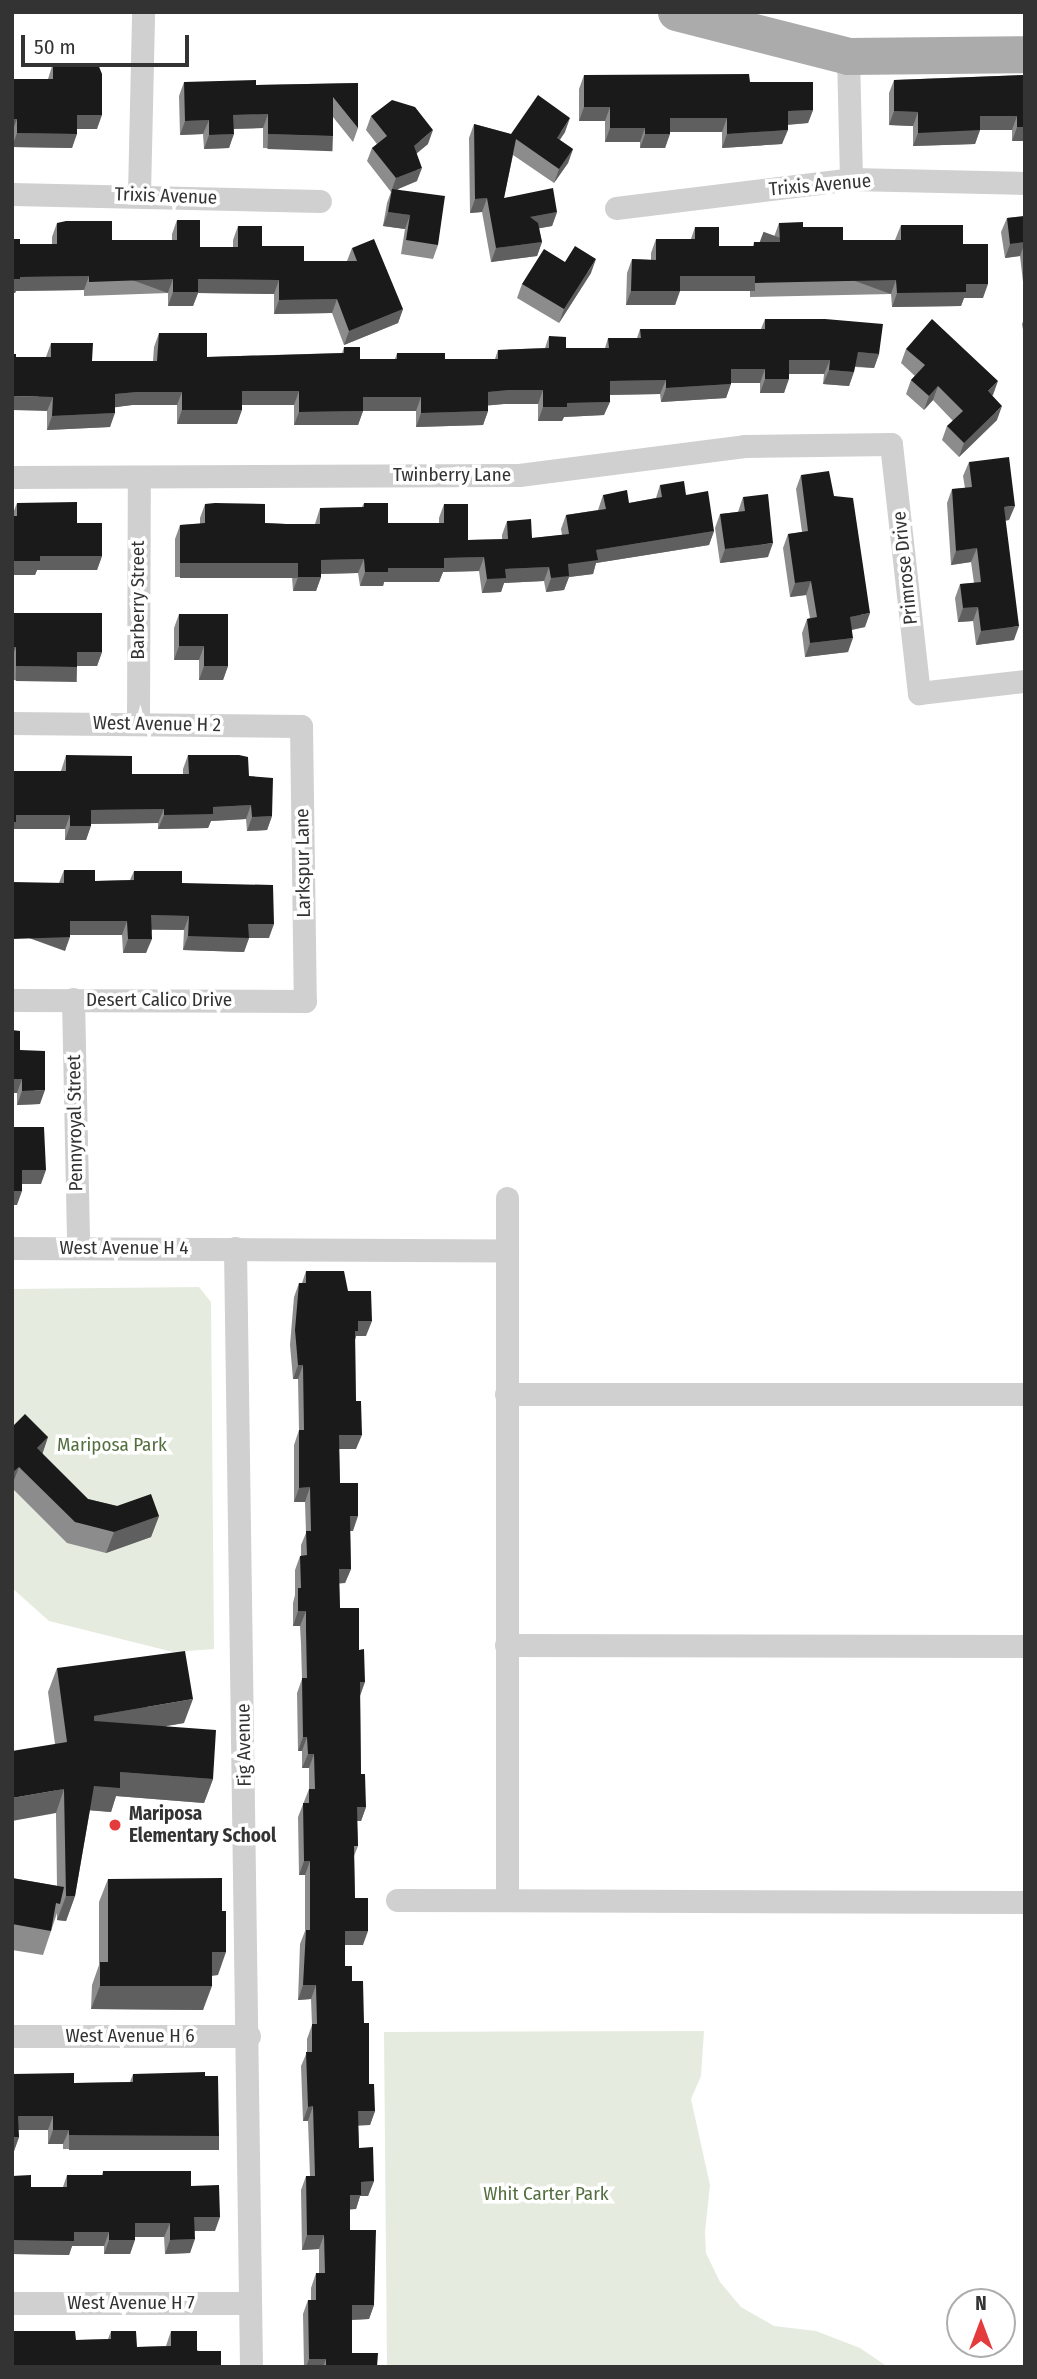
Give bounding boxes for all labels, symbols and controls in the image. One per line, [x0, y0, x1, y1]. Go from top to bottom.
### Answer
scale bar [24, 21, 192, 65]
text: 50 m [34, 34, 76, 60]
street label: Trixis Avenue [768, 169, 872, 201]
street label: Trixis Avenue [114, 183, 218, 209]
street label: Twinberry Lane [393, 464, 511, 486]
street label: Primrose Drive [888, 510, 922, 626]
street label: Barberry Street [127, 541, 149, 659]
street label: West Avenue H 2 [93, 711, 221, 737]
street label: Larkspur Lane [291, 808, 315, 918]
street label: Desert Calico Drive [86, 989, 232, 1011]
street label: Pennyroyal Street [62, 1054, 88, 1192]
street label: West Avenue H 4 [60, 1237, 188, 1259]
park label: Mariposa Park [57, 1434, 167, 1456]
street label: Fig Avenue [232, 1703, 256, 1787]
place label: Mariposa Elementary School [129, 1803, 276, 1847]
marker: Mariposa Elementary School [107, 1817, 123, 1833]
street label: West Avenue H 6 [65, 2025, 195, 2047]
park label: Whit Carter Park [483, 2183, 609, 2205]
north arrow [946, 2288, 1016, 2358]
street label: West Avenue H 7 [67, 2292, 195, 2314]
text: N [975, 2292, 987, 2315]

